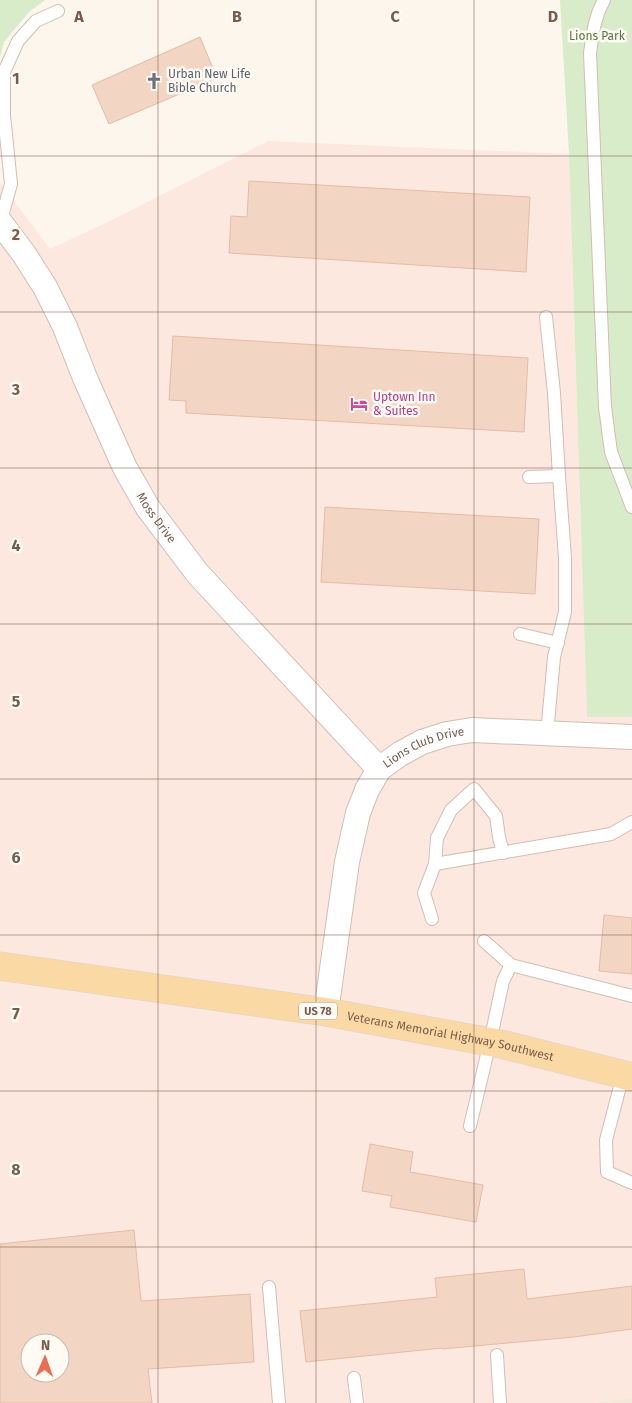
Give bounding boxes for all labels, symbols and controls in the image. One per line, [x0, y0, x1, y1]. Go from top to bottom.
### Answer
text: A [73, 7, 84, 26]
text: B [232, 7, 242, 26]
text: C [390, 7, 400, 26]
text: D [548, 7, 558, 26]
park label: Lions Park [569, 29, 626, 43]
place label: Urban New Life Bible Church [168, 67, 251, 95]
text: 1 [12, 69, 20, 88]
church icon: Urban New Life Bible Church [144, 71, 164, 91]
text: 2 [12, 225, 20, 244]
text: 3 [11, 380, 20, 399]
place label: Uptown Inn & Suites [373, 390, 436, 418]
hotel icon: Uptown Inn & Suites [349, 394, 369, 414]
street label: Moss Drive [134, 490, 179, 546]
text: 4 [11, 536, 21, 555]
text: 5 [12, 692, 21, 711]
street label: Lions Club Drive [380, 724, 465, 771]
text: 6 [11, 848, 21, 867]
road number: US 78 [299, 1002, 337, 1019]
text: 7 [12, 1004, 20, 1023]
street label: Veterans Memorial Highway Southwest [346, 1009, 556, 1064]
text: 8 [11, 1160, 21, 1179]
north arrow [20, 1333, 70, 1383]
text: N [40, 1337, 50, 1354]

